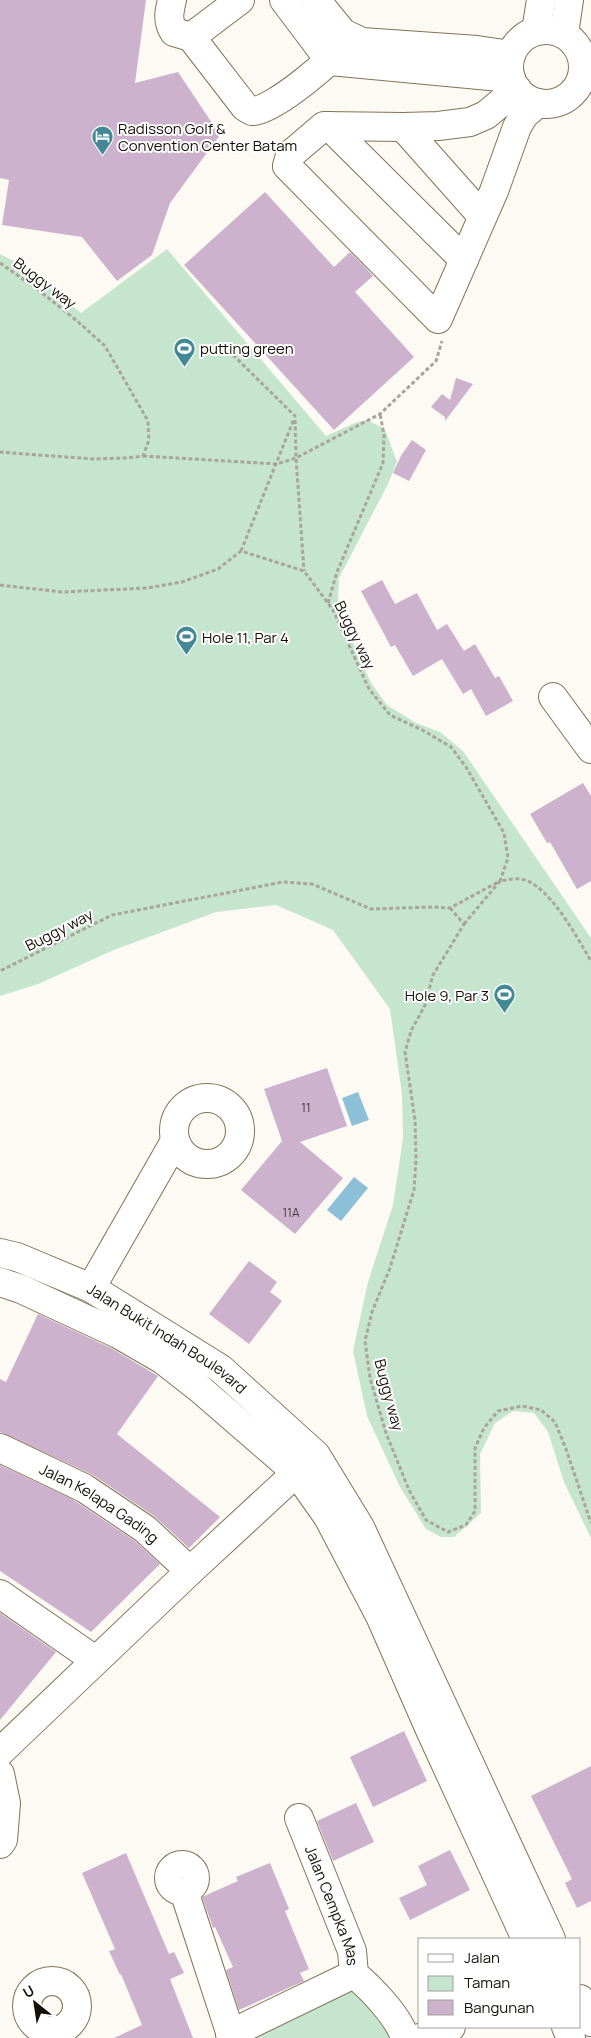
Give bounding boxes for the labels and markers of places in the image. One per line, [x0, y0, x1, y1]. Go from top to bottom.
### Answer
place label: Radisson Golf & Convention Center Batam [118, 118, 297, 156]
hotel icon: Radisson Golf & Convention Center Batam [90, 125, 114, 156]
sports icon: putting green [172, 336, 196, 367]
place label: putting green [200, 338, 294, 359]
sports icon: Hole 11, Par 4 [174, 625, 198, 656]
place label: Hole 11, Par 4 [202, 627, 289, 648]
sports icon: Hole 9, Par 3 [493, 983, 517, 1014]
place label: Hole 9, Par 3 [405, 985, 489, 1006]

